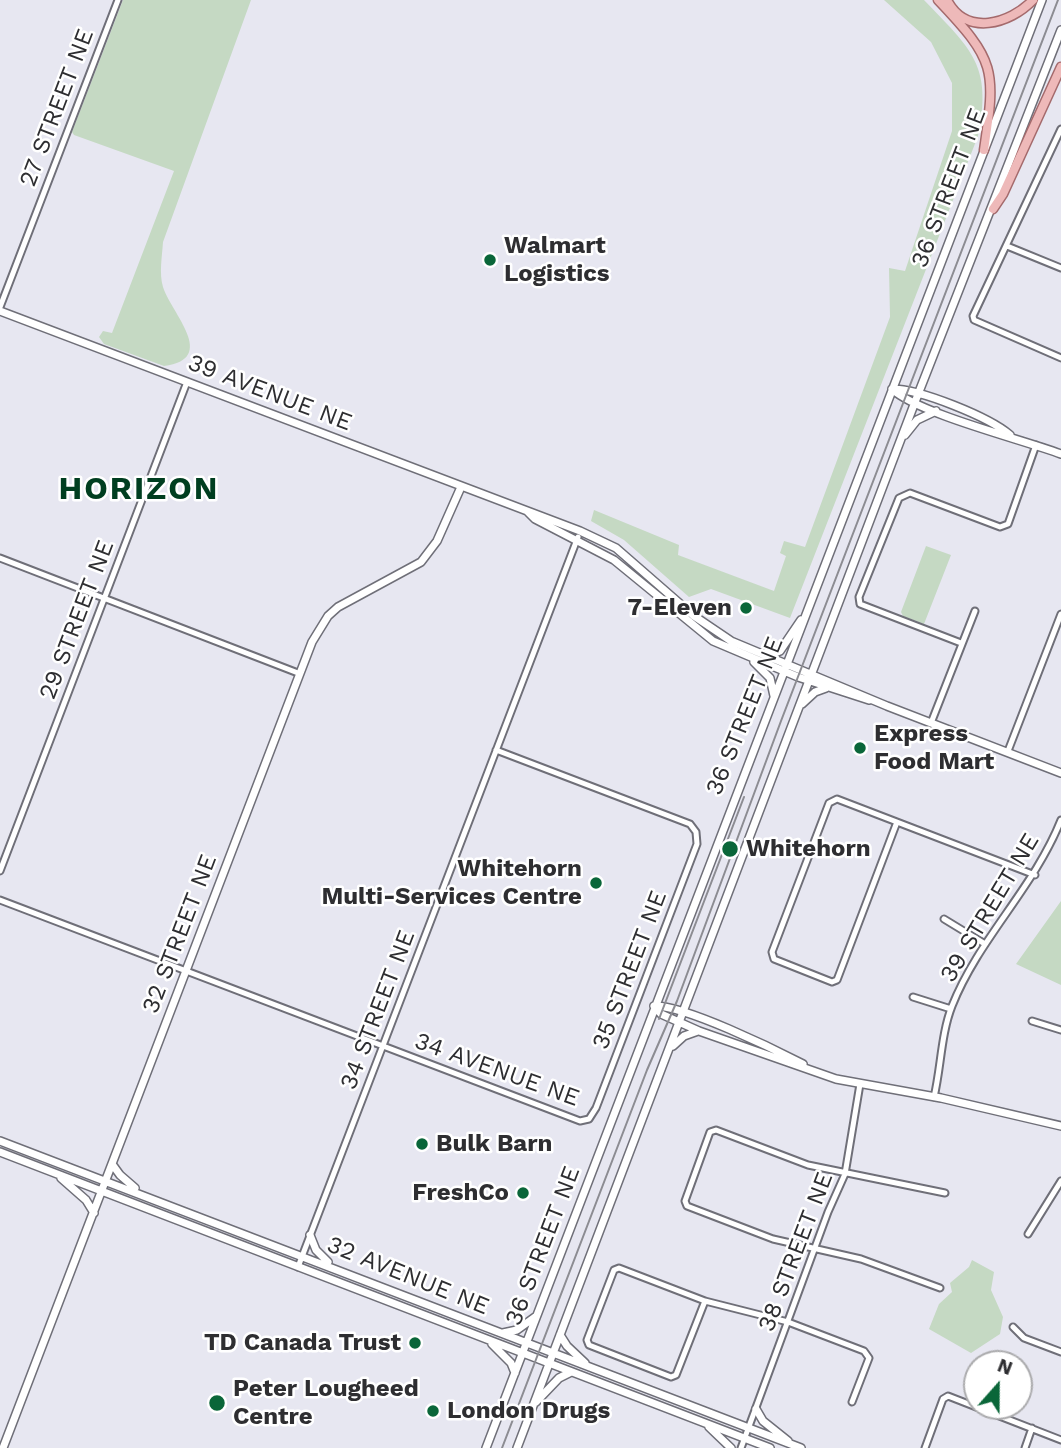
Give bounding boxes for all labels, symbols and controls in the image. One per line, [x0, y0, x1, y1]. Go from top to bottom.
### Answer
street label: 27 STREET NE [14, 25, 100, 191]
street label: 36 STREET NE [905, 104, 993, 272]
place label: Walmart Logistics [504, 232, 610, 288]
marker: Walmart Logistics [482, 252, 498, 268]
street label: 39 AVENUE NE [184, 349, 356, 437]
district label: HORIZON [59, 471, 219, 509]
street label: 29 STREET NE [33, 536, 121, 704]
place label: 7-Eleven [628, 594, 732, 622]
marker: 7-Eleven [738, 600, 754, 616]
street label: 36 STREET NE [700, 633, 790, 799]
place label: Express Food Mart [874, 720, 994, 776]
marker: Express Food Mart [852, 740, 868, 756]
street label: 39 STREET NE [934, 828, 1046, 988]
place label: Whitehorn [746, 835, 871, 863]
marker: Whitehorn [720, 839, 740, 859]
street label: 32 STREET NE [137, 851, 223, 1017]
place label: Whitehorn Multi-Services Centre [321, 855, 582, 911]
marker: Whitehorn Multi-Services Centre [588, 875, 604, 891]
street label: 35 STREET NE [587, 887, 673, 1053]
street label: 34 STREET NE [334, 926, 422, 1094]
street label: 34 AVENUE NE [411, 1027, 583, 1113]
place label: Bulk Barn [436, 1130, 552, 1158]
marker: Bulk Barn [414, 1136, 430, 1152]
street label: 36 STREET NE [499, 1162, 587, 1330]
street label: 38 STREET NE [752, 1168, 840, 1336]
place label: FreshCo [412, 1179, 509, 1207]
marker: FreshCo [515, 1185, 531, 1201]
street label: 32 AVENUE NE [323, 1230, 493, 1322]
place label: TD Canada Trust [204, 1329, 401, 1357]
marker: TD Canada Trust [407, 1335, 423, 1351]
north arrow [963, 1350, 1033, 1420]
text: N [994, 1354, 1016, 1380]
place label: Peter Lougheed Centre [233, 1375, 419, 1431]
marker: Peter Lougheed Centre [207, 1393, 227, 1413]
place label: London Drugs [447, 1397, 610, 1425]
marker: London Drugs [425, 1403, 441, 1419]

